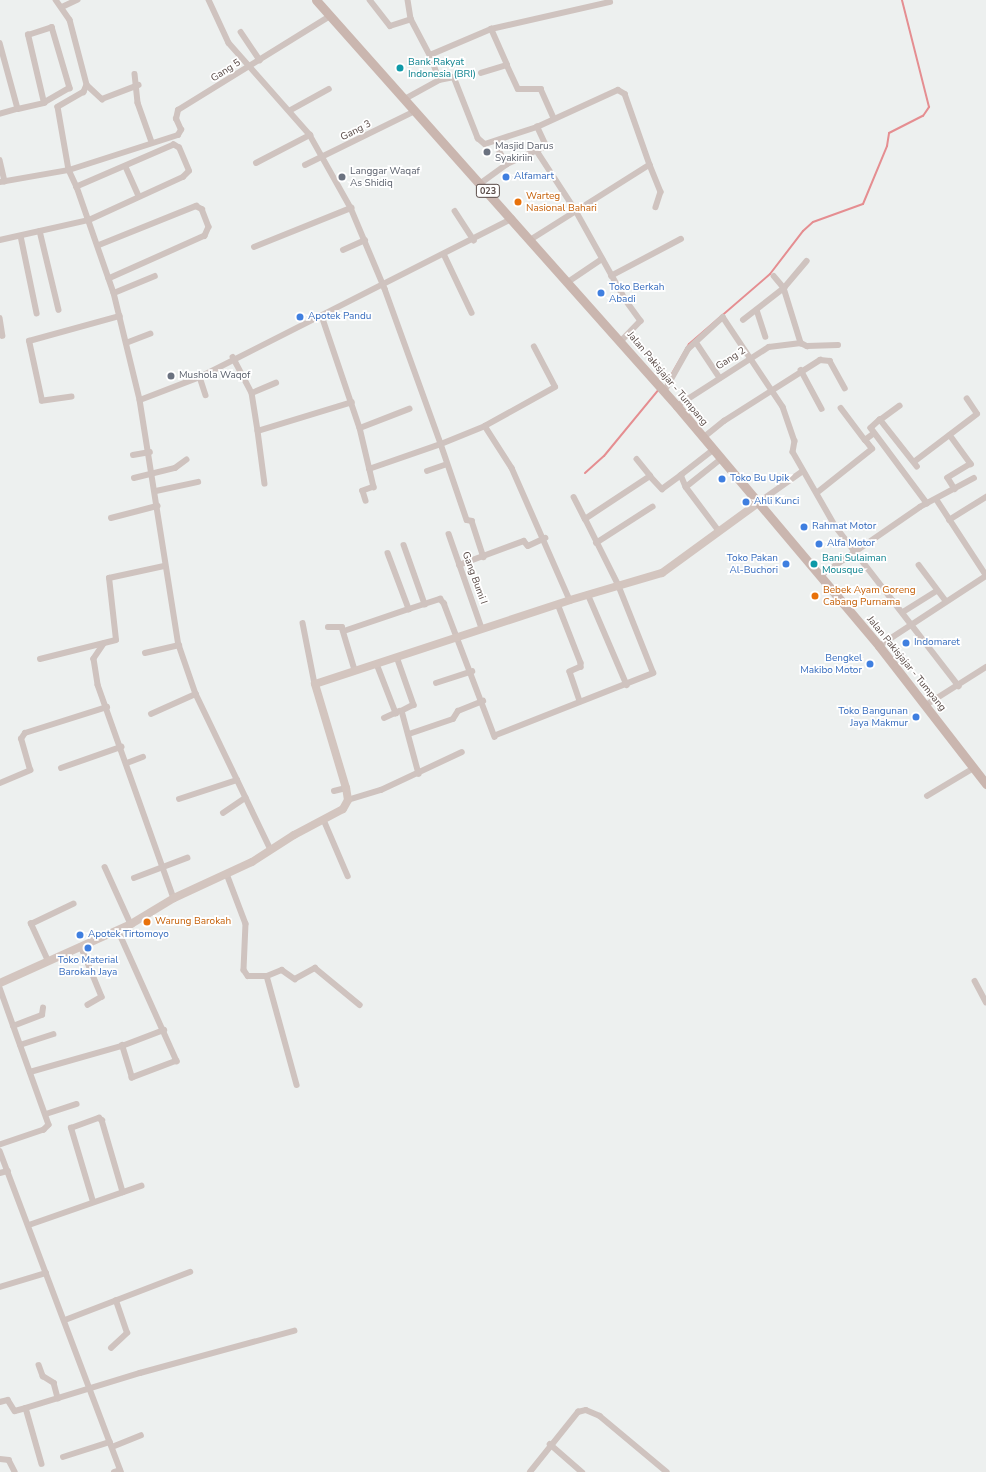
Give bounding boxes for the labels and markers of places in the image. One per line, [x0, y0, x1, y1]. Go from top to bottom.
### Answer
place label: Bank Rakyat Indonesia (BRI) [408, 56, 476, 80]
marker: Bank Rakyat Indonesia (BRI) [395, 63, 405, 73]
place label: Masjid Darus Syakiriin [495, 140, 553, 164]
marker: Masjid Darus Syakiriin [482, 147, 492, 157]
place label: Langgar Waqaf As Shidiq [350, 165, 420, 188]
place label: Alfamart [514, 171, 554, 183]
marker: Langgar Waqaf As Shidiq [337, 172, 347, 182]
marker: Alfamart [501, 172, 511, 182]
place label: Warteg Nasional Bahari [526, 190, 597, 214]
marker: Warteg Nasional Bahari [513, 197, 523, 207]
place label: Toko Berkah Abadi [609, 281, 664, 304]
marker: Toko Berkah Abadi [596, 288, 606, 298]
place label: Apotek Pandu [308, 311, 371, 323]
marker: Apotek Pandu [295, 312, 305, 322]
place label: Mushola Waqof [179, 370, 250, 382]
marker: Mushola Waqof [166, 371, 176, 381]
place label: Toko Bu Upik [730, 473, 789, 485]
marker: Toko Bu Upik [717, 474, 727, 484]
place label: Ahli Kunci [754, 496, 799, 508]
marker: Ahli Kunci [741, 497, 751, 507]
place label: Rahmat Motor [812, 521, 876, 533]
marker: Rahmat Motor [799, 522, 809, 532]
place label: Alfa Motor [827, 538, 875, 550]
marker: Alfa Motor [814, 539, 824, 549]
place label: Toko Pakan Al-Buchori [727, 552, 778, 576]
place label: Bani Sulaiman Mousque [822, 552, 887, 576]
marker: Toko Pakan Al-Buchori [781, 559, 791, 569]
marker: Bani Sulaiman Mousque [809, 559, 819, 569]
place label: Bebek Ayam Goreng Cabang Purnama [823, 584, 915, 608]
marker: Bebek Ayam Goreng Cabang Purnama [810, 591, 820, 601]
place label: Indomaret [914, 637, 960, 649]
marker: Indomaret [901, 638, 911, 648]
place label: Bengkel Makibo Motor [800, 652, 862, 676]
marker: Bengkel Makibo Motor [865, 659, 875, 669]
place label: Toko Bangunan Jaya Makmur [838, 705, 908, 728]
marker: Toko Bangunan Jaya Makmur [911, 712, 921, 722]
place label: Warung Barokah [155, 916, 231, 928]
marker: Warung Barokah [142, 917, 152, 927]
place label: Apotek Tirtomoyo [88, 929, 169, 941]
marker: Apotek Tirtomoyo [75, 930, 85, 940]
marker: Toko Material Barokah Jaya [83, 943, 93, 953]
place label: Toko Material Barokah Jaya [58, 954, 118, 978]

